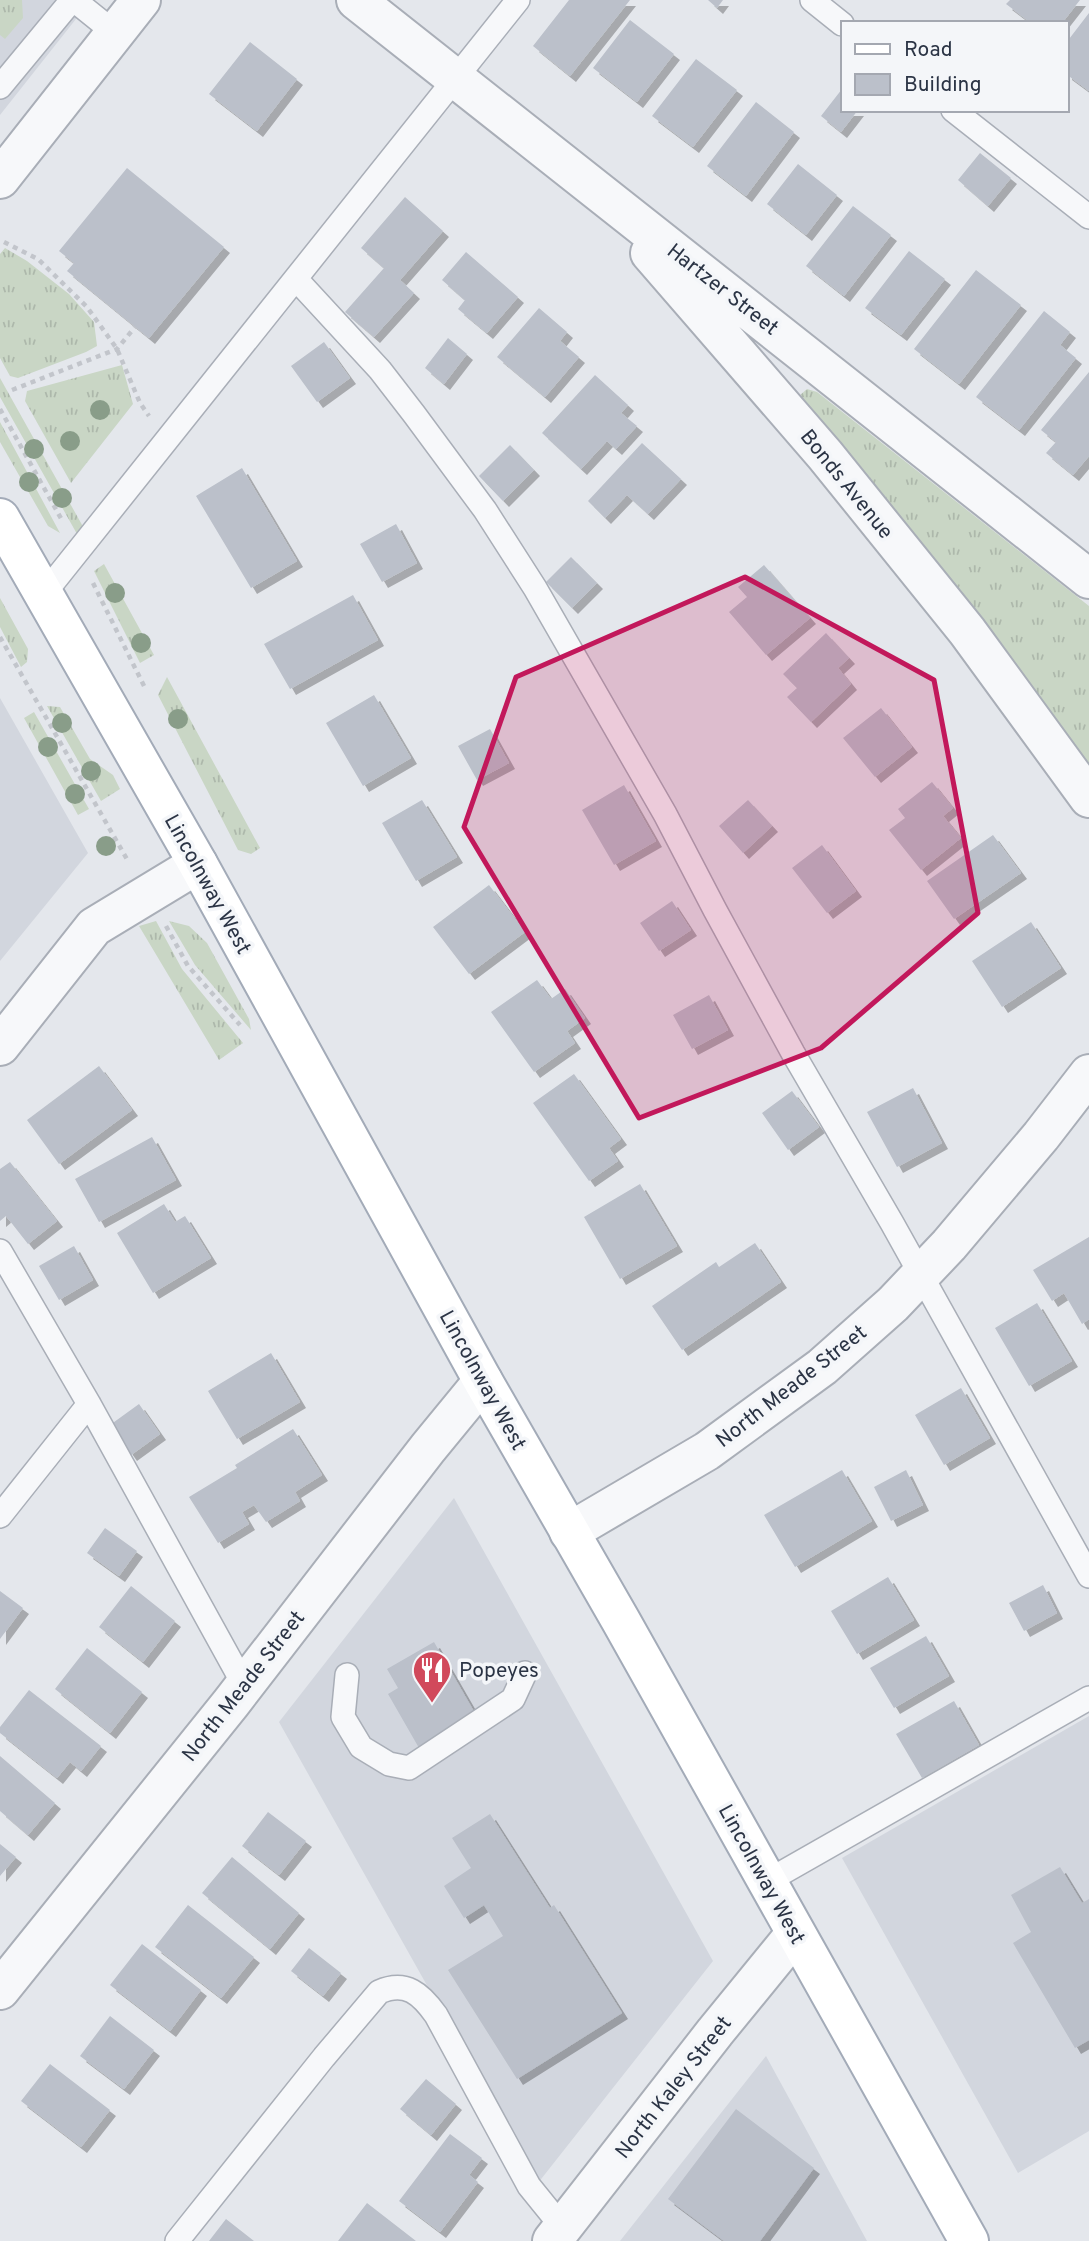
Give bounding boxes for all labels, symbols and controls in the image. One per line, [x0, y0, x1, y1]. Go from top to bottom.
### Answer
legend [841, 21, 1068, 112]
text: Road [904, 37, 953, 64]
text: Building [904, 72, 982, 99]
street label: Hartzer Street [661, 238, 783, 342]
street label: Bonds Avenue [793, 425, 898, 545]
street label: Lincolnway West [157, 810, 256, 960]
street label: Lincolnway West [432, 1306, 531, 1456]
street label: North Meade Street [711, 1320, 873, 1455]
street label: North Meade Street [177, 1606, 312, 1768]
restaurant icon: Popeyes [411, 1649, 453, 1704]
place label: Popeyes [459, 1658, 539, 1685]
street label: Lincolnway West [711, 1800, 810, 1950]
street label: North Kaley Street [610, 2011, 738, 2165]

